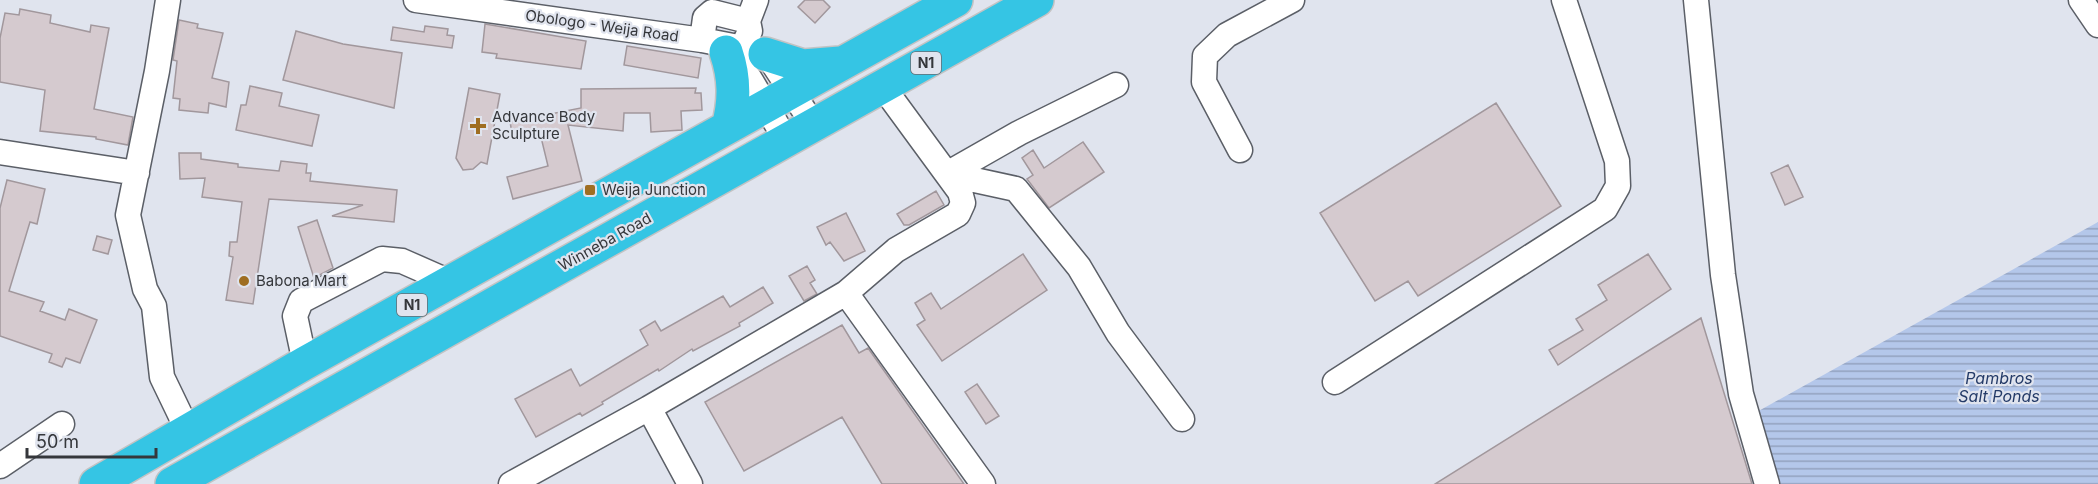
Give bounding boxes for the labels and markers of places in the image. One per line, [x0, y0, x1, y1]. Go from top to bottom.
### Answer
place label: Advance Body Sculpture [492, 107, 596, 143]
marker: Advance Body Sculpture [469, 117, 487, 135]
place label: Weija Junction [602, 180, 706, 199]
marker: Weija Junction [583, 183, 597, 197]
place label: Babona Mart [256, 271, 347, 290]
marker: Babona Mart [237, 274, 251, 288]

